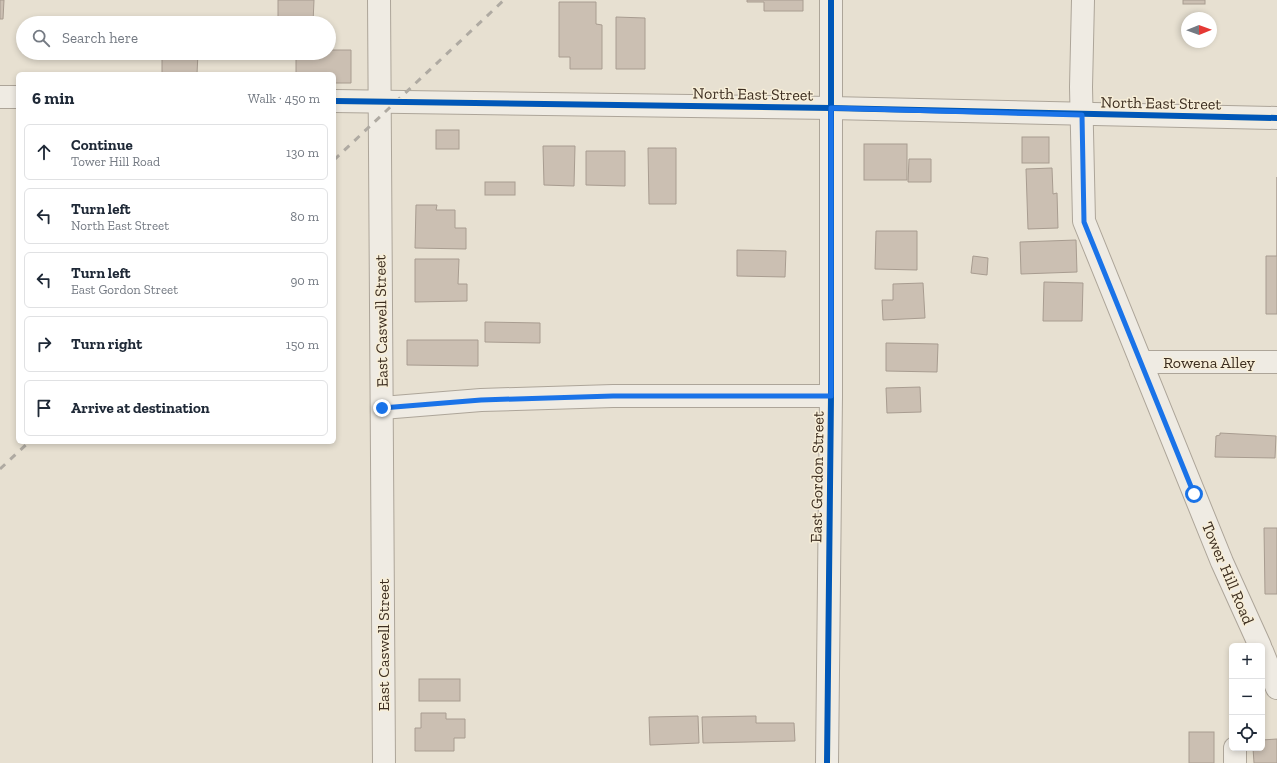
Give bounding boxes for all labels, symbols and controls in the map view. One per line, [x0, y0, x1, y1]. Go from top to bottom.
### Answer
north arrow [1181, 12, 1217, 48]
search box [16, 16, 336, 60]
icon: search [30, 27, 52, 49]
text: Search here [62, 29, 138, 47]
street label: North East Street [693, 83, 814, 105]
text: 6 min [32, 88, 74, 108]
text: Walk · 450 m [248, 91, 320, 106]
street label: North East Street [1101, 92, 1222, 114]
text: Continue [71, 136, 133, 154]
icon: ahead [33, 141, 55, 163]
text: 130 m [286, 145, 319, 160]
text: Tower Hill Road [71, 154, 160, 169]
text: Turn left [71, 200, 131, 218]
icon: left [33, 205, 55, 227]
text: 80 m [290, 209, 319, 224]
text: North East Street [71, 218, 169, 233]
street label: East Caswell Street [370, 254, 392, 388]
text: Turn left [71, 264, 131, 282]
icon: left [33, 269, 55, 291]
text: 90 m [290, 273, 319, 288]
text: East Gordon Street [71, 282, 178, 297]
icon: right [33, 333, 55, 355]
text: Turn right [71, 335, 142, 353]
text: 150 m [286, 337, 319, 352]
street label: Rowena Alley [1163, 353, 1256, 372]
icon: arrive [33, 397, 55, 419]
text: Arrive at destination [71, 399, 210, 417]
route end [373, 399, 391, 417]
street label: East Gordon Street [806, 411, 828, 543]
route start [1185, 485, 1203, 503]
street label: Tower Hill Road [1198, 519, 1258, 627]
street label: East Caswell Street [374, 579, 393, 711]
map controls [1229, 643, 1265, 751]
button: + [1229, 643, 1265, 679]
button: − [1229, 679, 1265, 715]
button: locate [1229, 715, 1265, 751]

